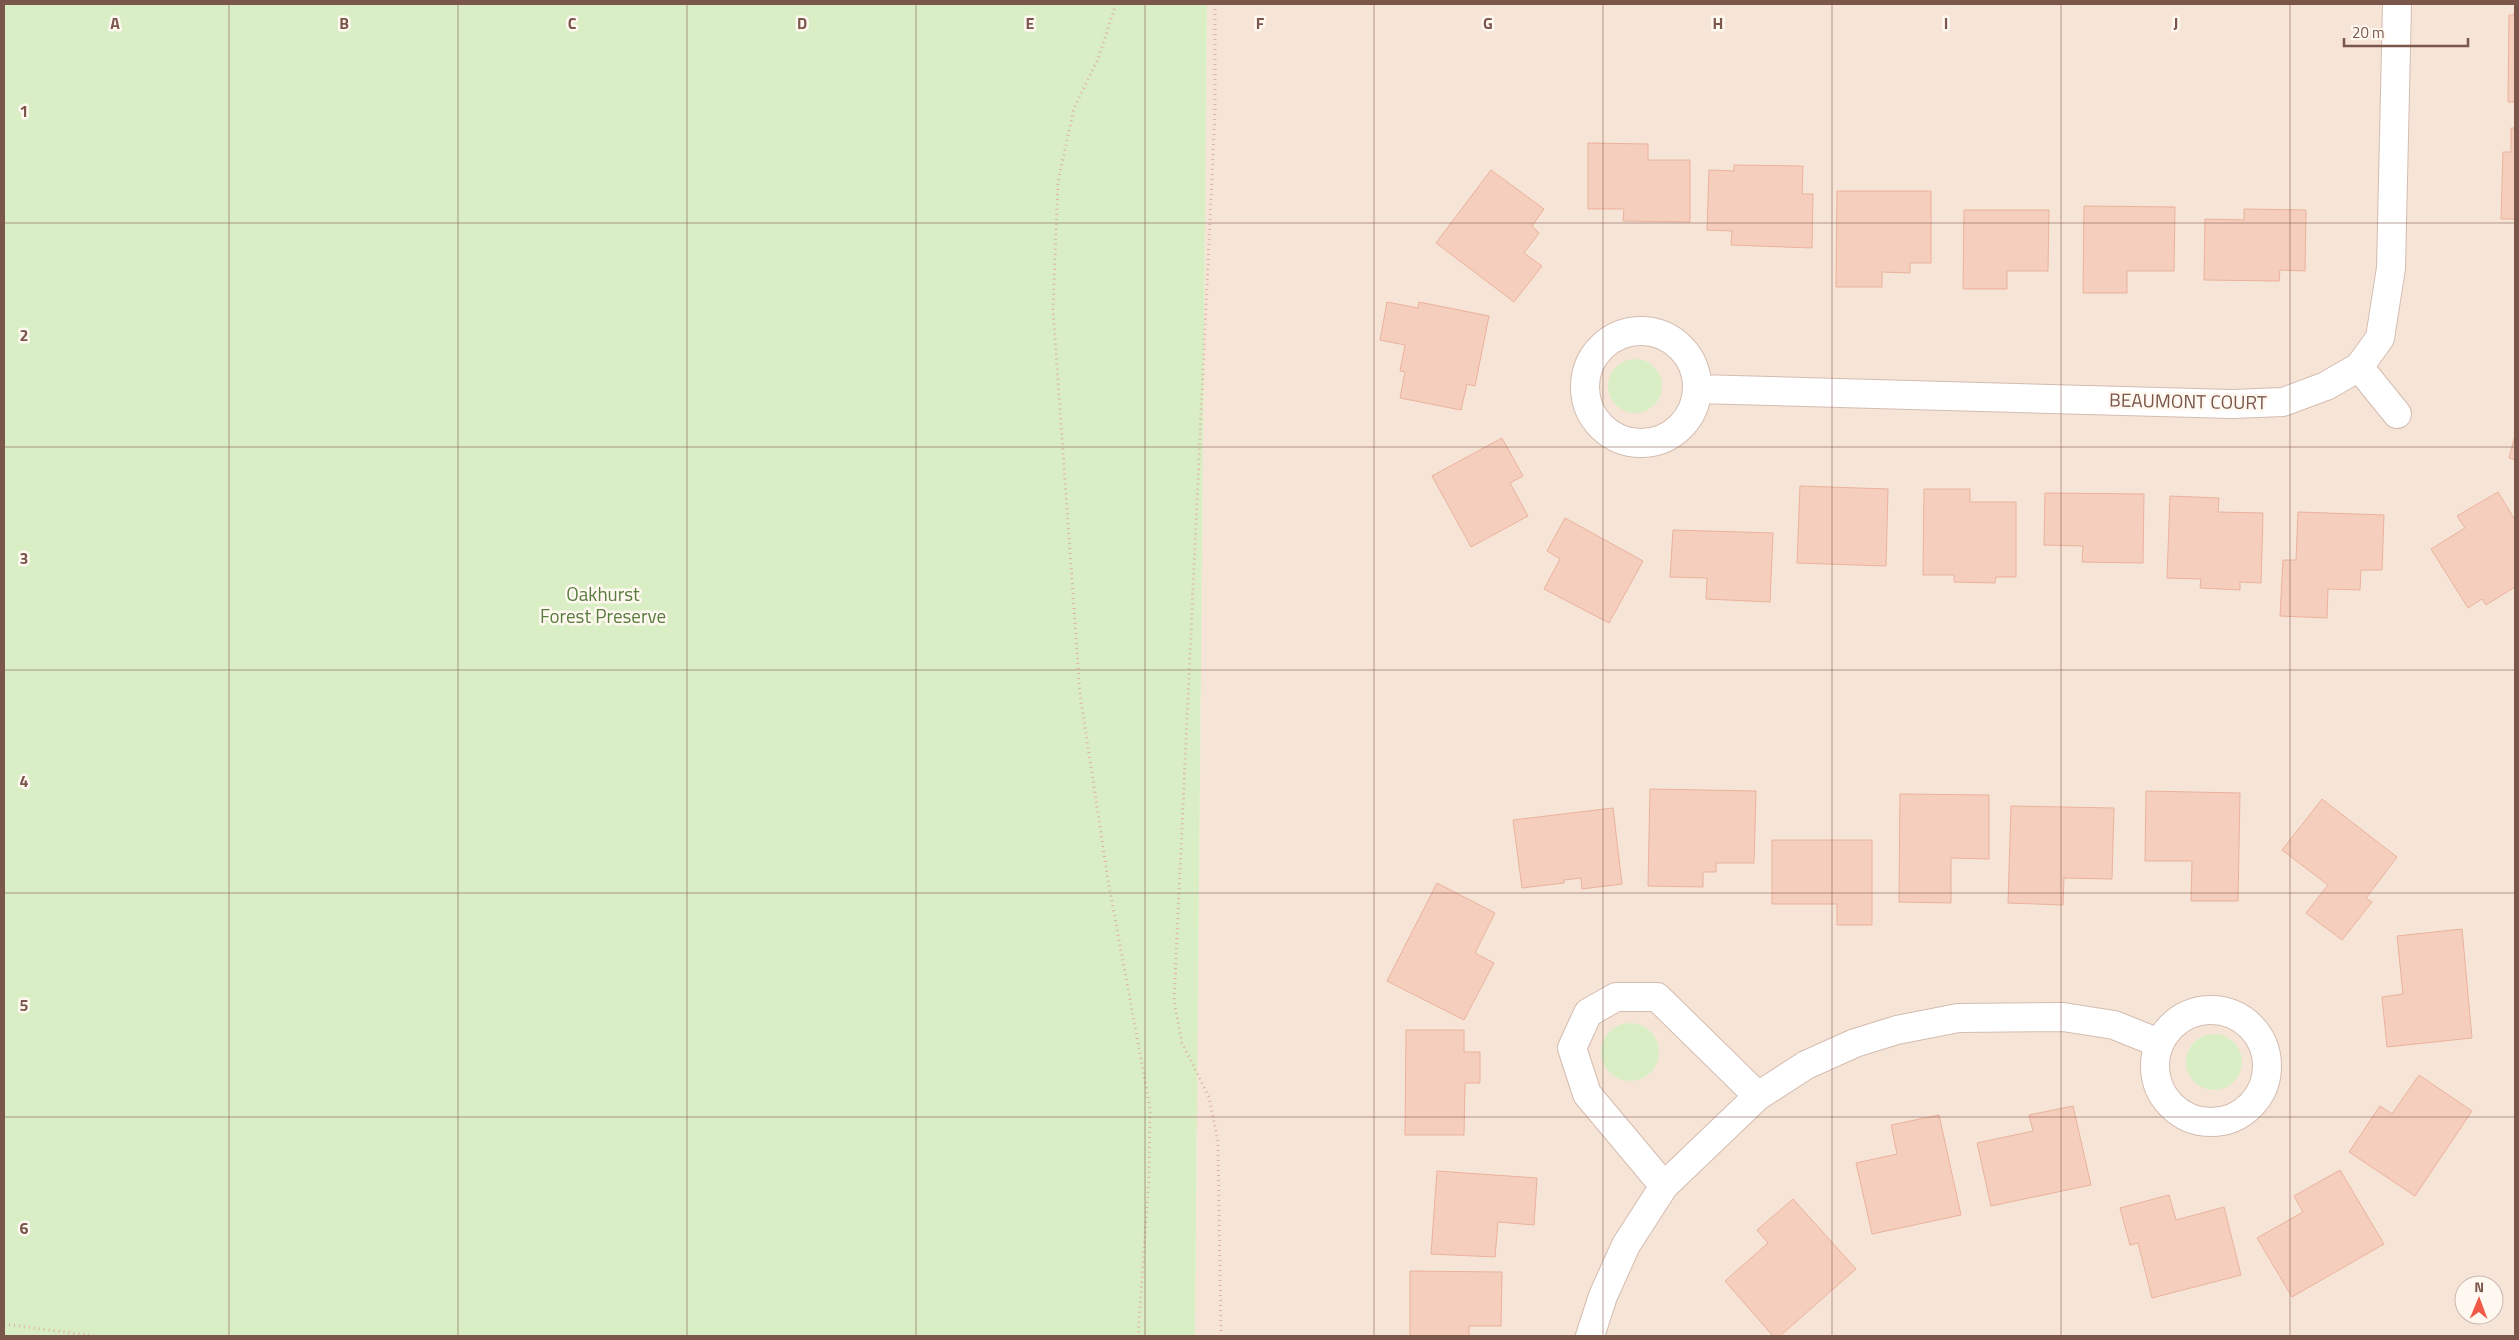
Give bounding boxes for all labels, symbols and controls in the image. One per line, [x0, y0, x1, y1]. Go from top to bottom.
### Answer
text: A [110, 11, 120, 35]
text: B [339, 11, 349, 35]
text: C [568, 11, 577, 35]
text: D [797, 11, 807, 35]
text: E [1026, 11, 1035, 35]
text: F [1256, 11, 1265, 35]
text: G [1483, 11, 1493, 35]
text: H [1713, 11, 1723, 35]
text: I [1944, 11, 1948, 35]
text: J [2174, 11, 2178, 35]
scale bar [2344, 15, 2468, 47]
text: 20 m [2352, 21, 2385, 44]
text: 1 [20, 99, 28, 123]
text: 2 [20, 323, 28, 347]
street label: BEAUMONT COURT [2109, 385, 2267, 416]
text: 3 [20, 546, 28, 570]
park label: Oakhurst Forest Preserve [540, 579, 666, 630]
text: 4 [20, 769, 29, 793]
text: 5 [20, 993, 29, 1017]
text: 6 [20, 1216, 29, 1240]
north arrow [2454, 1275, 2504, 1325]
text: N [2474, 1276, 2484, 1297]

